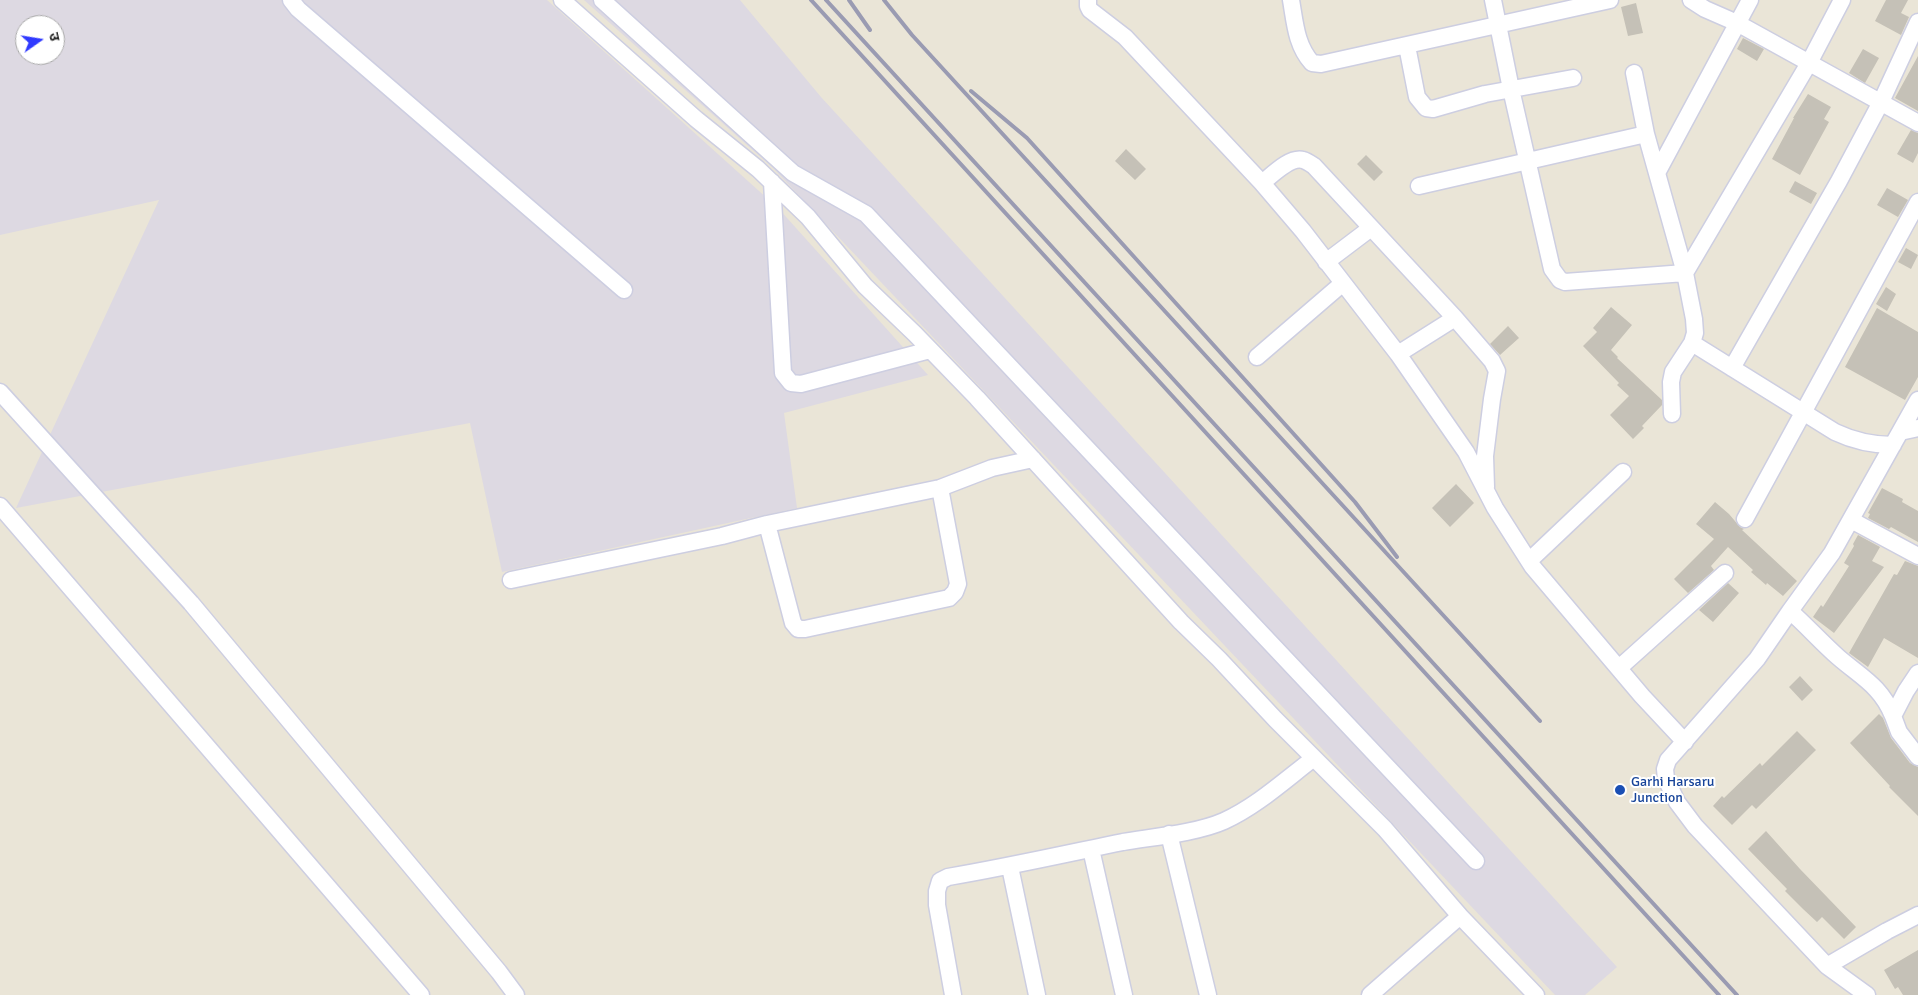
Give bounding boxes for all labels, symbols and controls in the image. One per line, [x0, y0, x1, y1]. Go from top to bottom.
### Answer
north arrow [15, 15, 65, 65]
text: उ [45, 31, 63, 43]
place label: Garhi Harsaru Junction [1631, 774, 1714, 806]
marker: Garhi Harsaru Junction [1613, 783, 1627, 797]

